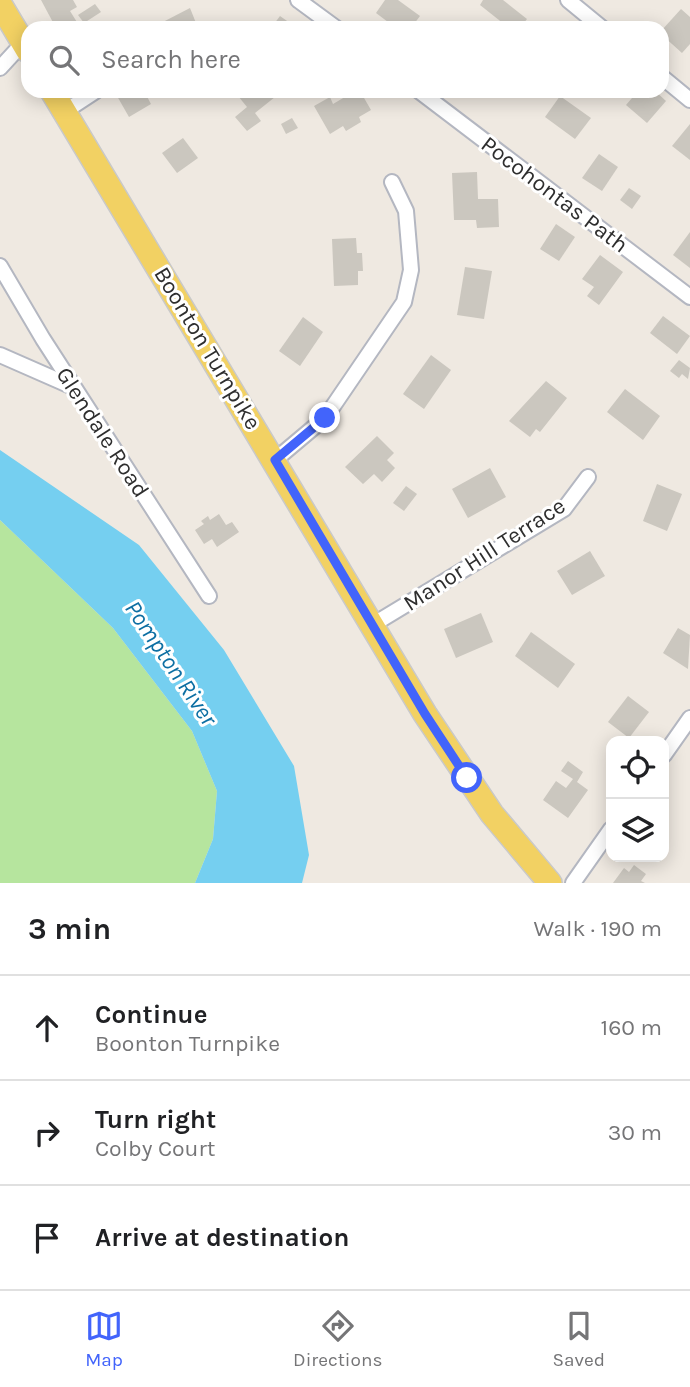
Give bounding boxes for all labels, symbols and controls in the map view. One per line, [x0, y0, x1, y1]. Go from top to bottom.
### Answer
search box [21, 21, 669, 98]
icon: search [45, 41, 83, 79]
text: Search here [101, 44, 241, 75]
street label: Pocohontas Path [476, 130, 633, 258]
street label: Boonton Turnpike [148, 262, 267, 434]
street label: Glendale Road [50, 362, 155, 502]
route end [309, 402, 340, 433]
street label: Manor Hill Terrace [398, 492, 570, 617]
water label: Pompton River [119, 595, 224, 731]
map controls [606, 736, 669, 862]
button: locate [606, 736, 669, 799]
route start [451, 762, 482, 793]
button: layers [606, 799, 669, 862]
text: 3 min [28, 911, 111, 947]
text: Walk · 190 m [534, 915, 662, 942]
text: Continue [95, 999, 207, 1030]
icon: ahead [28, 1009, 66, 1047]
text: 160 m [601, 1014, 662, 1041]
text: Boonton Turnpike [95, 1030, 280, 1057]
text: Turn right [95, 1104, 216, 1135]
icon: right [28, 1114, 66, 1152]
text: 30 m [608, 1119, 662, 1146]
text: Colby Court [95, 1135, 215, 1162]
icon: arrive [28, 1219, 66, 1257]
text: Arrive at destination [95, 1222, 349, 1253]
tab: Map [85, 1307, 123, 1371]
tab: Directions [293, 1307, 382, 1371]
tab: Saved [552, 1307, 605, 1371]

